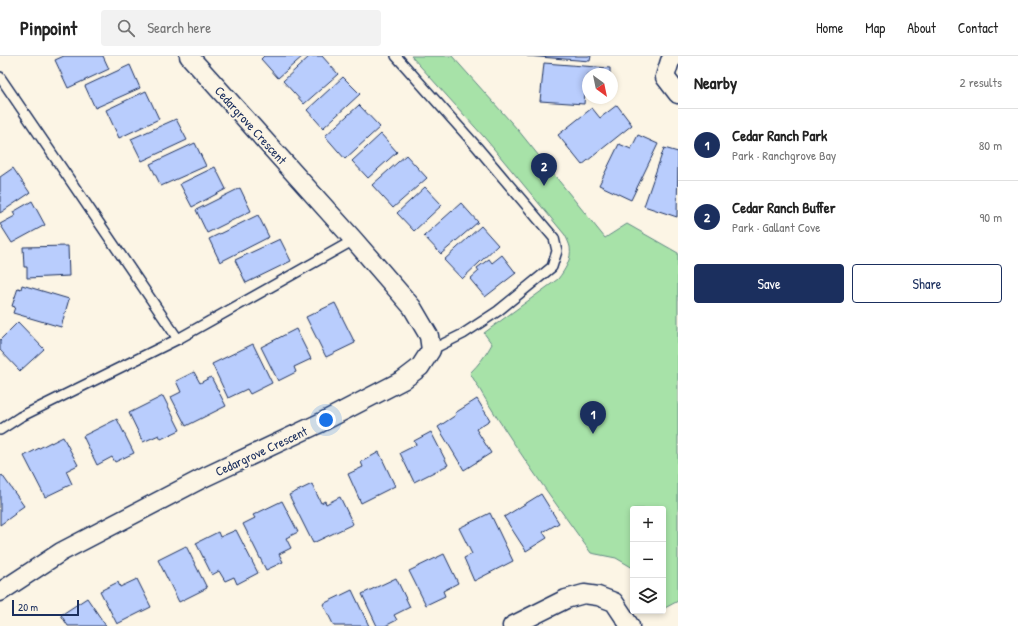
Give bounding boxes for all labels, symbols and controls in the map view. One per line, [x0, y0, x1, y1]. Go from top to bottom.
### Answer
search box [101, 10, 381, 46]
text: Pinpoint [20, 15, 77, 41]
icon: search [115, 17, 137, 39]
text: Search here [147, 17, 211, 38]
text: Home [816, 18, 843, 37]
text: Map [865, 18, 885, 37]
text: About [907, 18, 936, 37]
text: Contact [958, 18, 998, 37]
north arrow [582, 68, 618, 104]
text: Nearby [694, 71, 737, 94]
text: 2 results [960, 73, 1002, 91]
street label: Cedargrove Crescent [211, 82, 291, 168]
text: Cedar Ranch Park [732, 125, 827, 146]
text: 1 [705, 136, 709, 154]
text: 80 m [979, 136, 1002, 154]
text: Park · Ranchgrove Bay [732, 146, 836, 164]
pin: 2 [531, 153, 557, 186]
text: Cedar Ranch Buffer [732, 197, 835, 218]
text: 2 [704, 208, 710, 226]
text: 90 m [980, 208, 1002, 226]
text: Park · Gallant Cove [732, 218, 820, 236]
button: Save [694, 264, 844, 303]
button: Share [852, 264, 1002, 303]
pin: 1 [580, 401, 606, 434]
your location [316, 410, 336, 430]
street label: Cedargrove Crescent [212, 422, 310, 480]
map controls [630, 506, 666, 614]
button: + [630, 506, 666, 542]
button: − [630, 542, 666, 578]
button: layers [630, 578, 666, 614]
scale bar [12, 598, 79, 617]
text: 20 m [18, 600, 38, 614]

